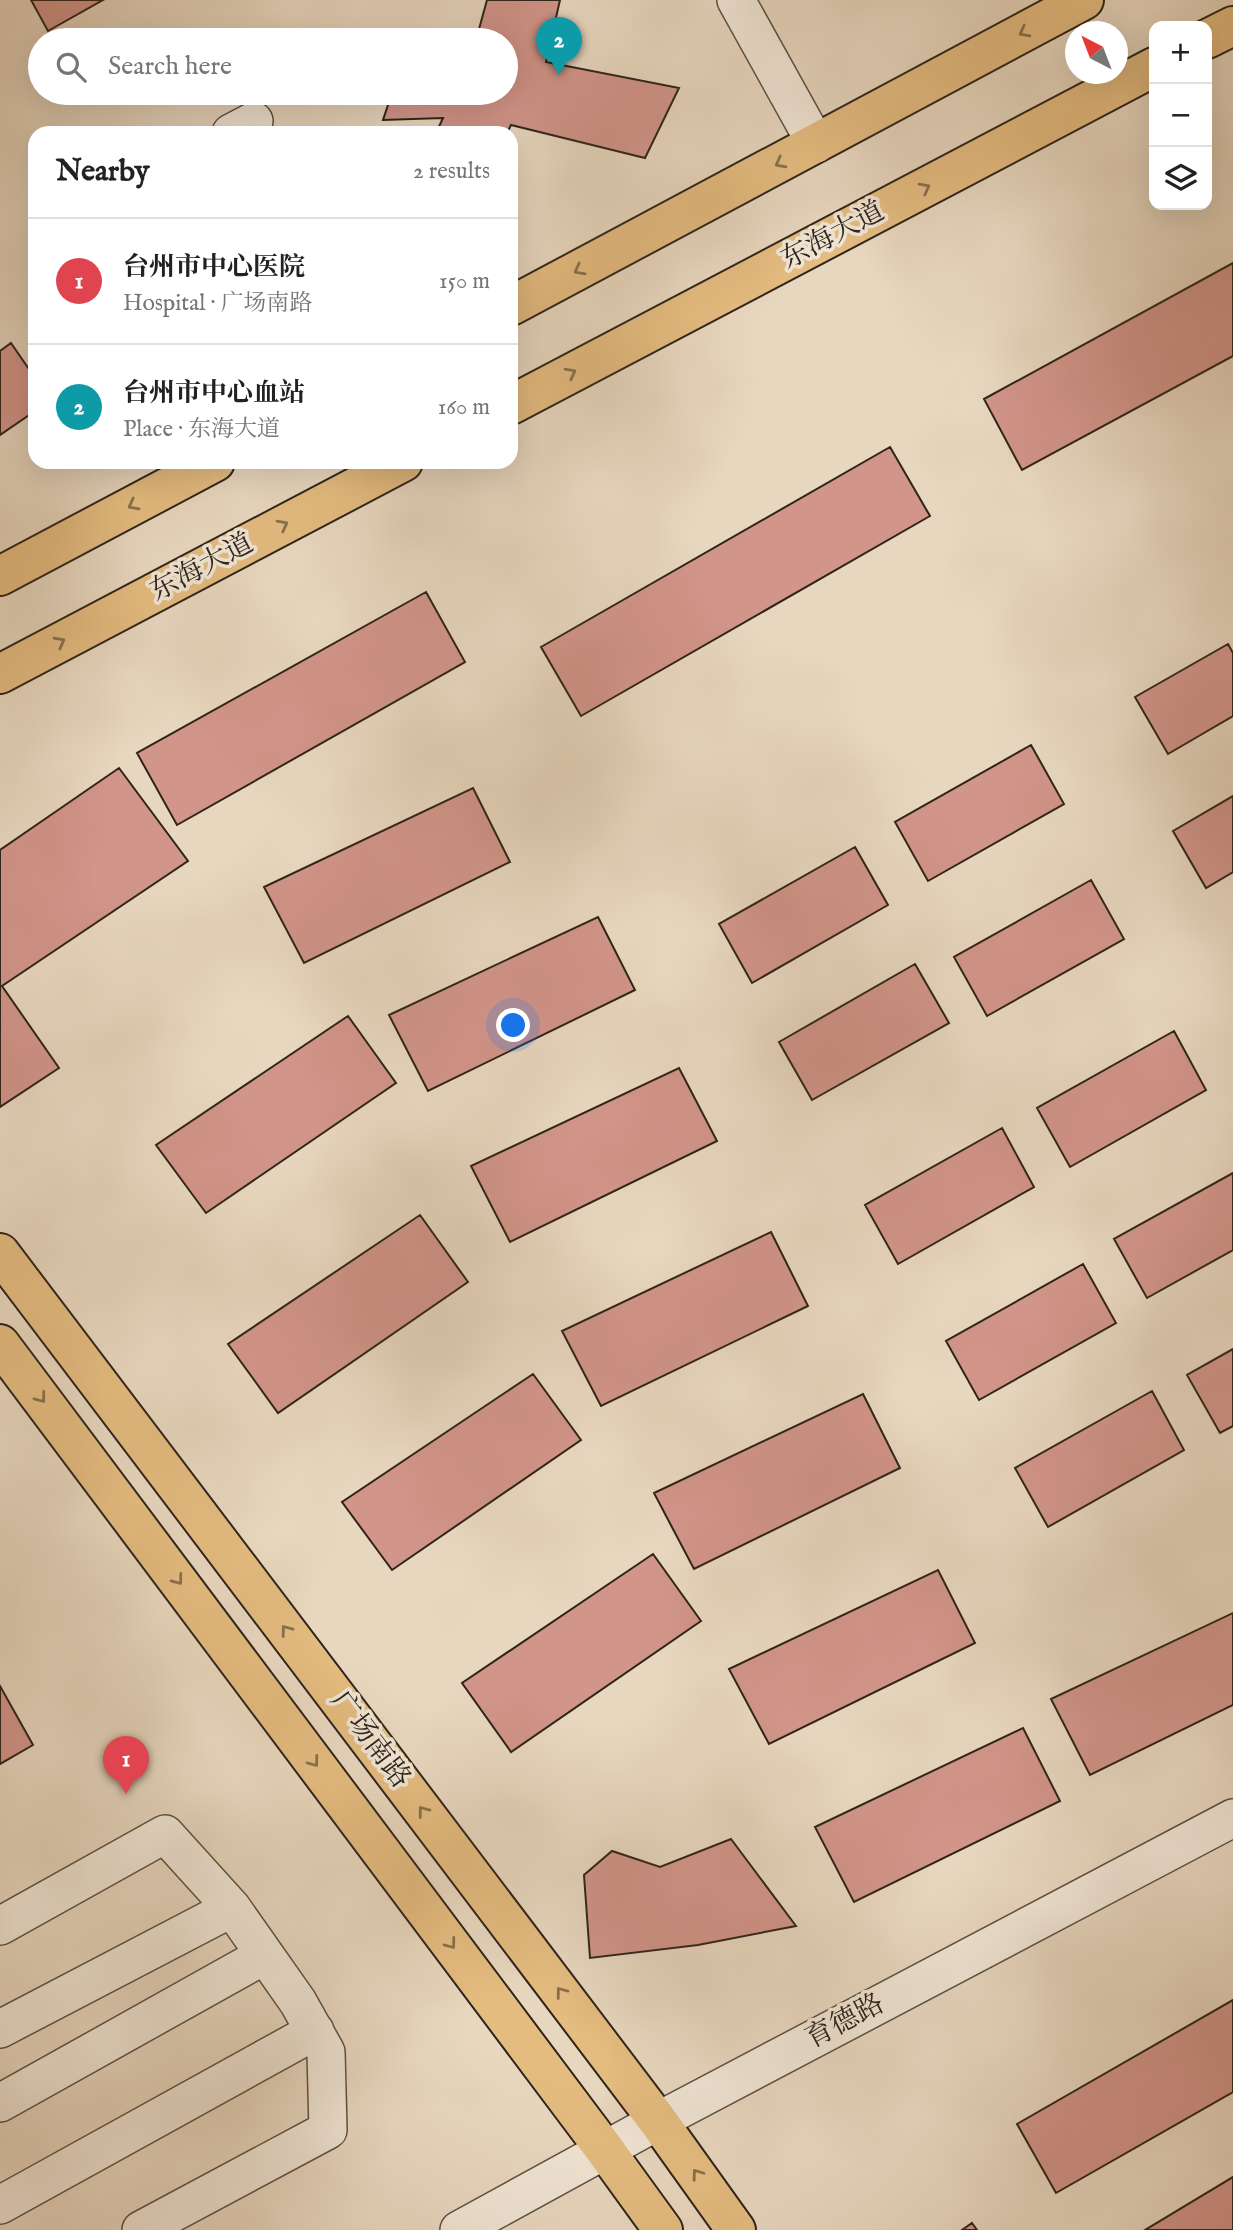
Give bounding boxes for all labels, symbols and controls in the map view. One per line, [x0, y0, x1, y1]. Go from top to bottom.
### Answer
pin: 2 [536, 17, 582, 75]
north arrow [1065, 21, 1128, 84]
map controls [1149, 21, 1212, 210]
button: + [1149, 21, 1212, 84]
one-way arrow [1019, 24, 1031, 38]
search box [28, 28, 518, 105]
icon: search [52, 48, 90, 86]
text: Search here [108, 50, 232, 83]
button: − [1149, 84, 1212, 147]
button: layers [1149, 147, 1212, 210]
text: Nearby [56, 153, 149, 191]
one-way arrow [775, 155, 787, 168]
text: 2 results [413, 157, 490, 186]
one-way arrow [917, 182, 930, 196]
street label: 东海大道 [775, 194, 891, 278]
text: 台州市中心医院 [123, 251, 305, 284]
one-way arrow [574, 261, 586, 275]
text: 1 [75, 267, 83, 296]
text: 150 m [439, 267, 490, 296]
text: Hospital · 广场南路 [123, 289, 313, 318]
one-way arrow [564, 368, 577, 382]
text: 台州市中心血站 [123, 377, 305, 410]
text: 2 [74, 393, 84, 422]
text: 160 m [438, 393, 490, 422]
text: Place · 东海大道 [123, 415, 280, 444]
one-way arrow [128, 497, 140, 511]
one-way arrow [276, 520, 289, 533]
street label: 东海大道 [144, 526, 260, 610]
one-way arrow [53, 637, 66, 651]
your location [496, 1008, 530, 1042]
one-way arrow [33, 1391, 45, 1403]
one-way arrow [169, 1573, 182, 1585]
one-way arrow [281, 1625, 294, 1637]
street label: 广场南路 [322, 1685, 418, 1795]
pin: 1 [103, 1736, 149, 1794]
one-way arrow [306, 1754, 319, 1767]
one-way arrow [419, 1806, 431, 1819]
one-way arrow [442, 1936, 455, 1949]
one-way arrow [556, 1987, 569, 2000]
street label: 育德路 [800, 1987, 890, 2057]
one-way arrow [692, 2170, 705, 2182]

